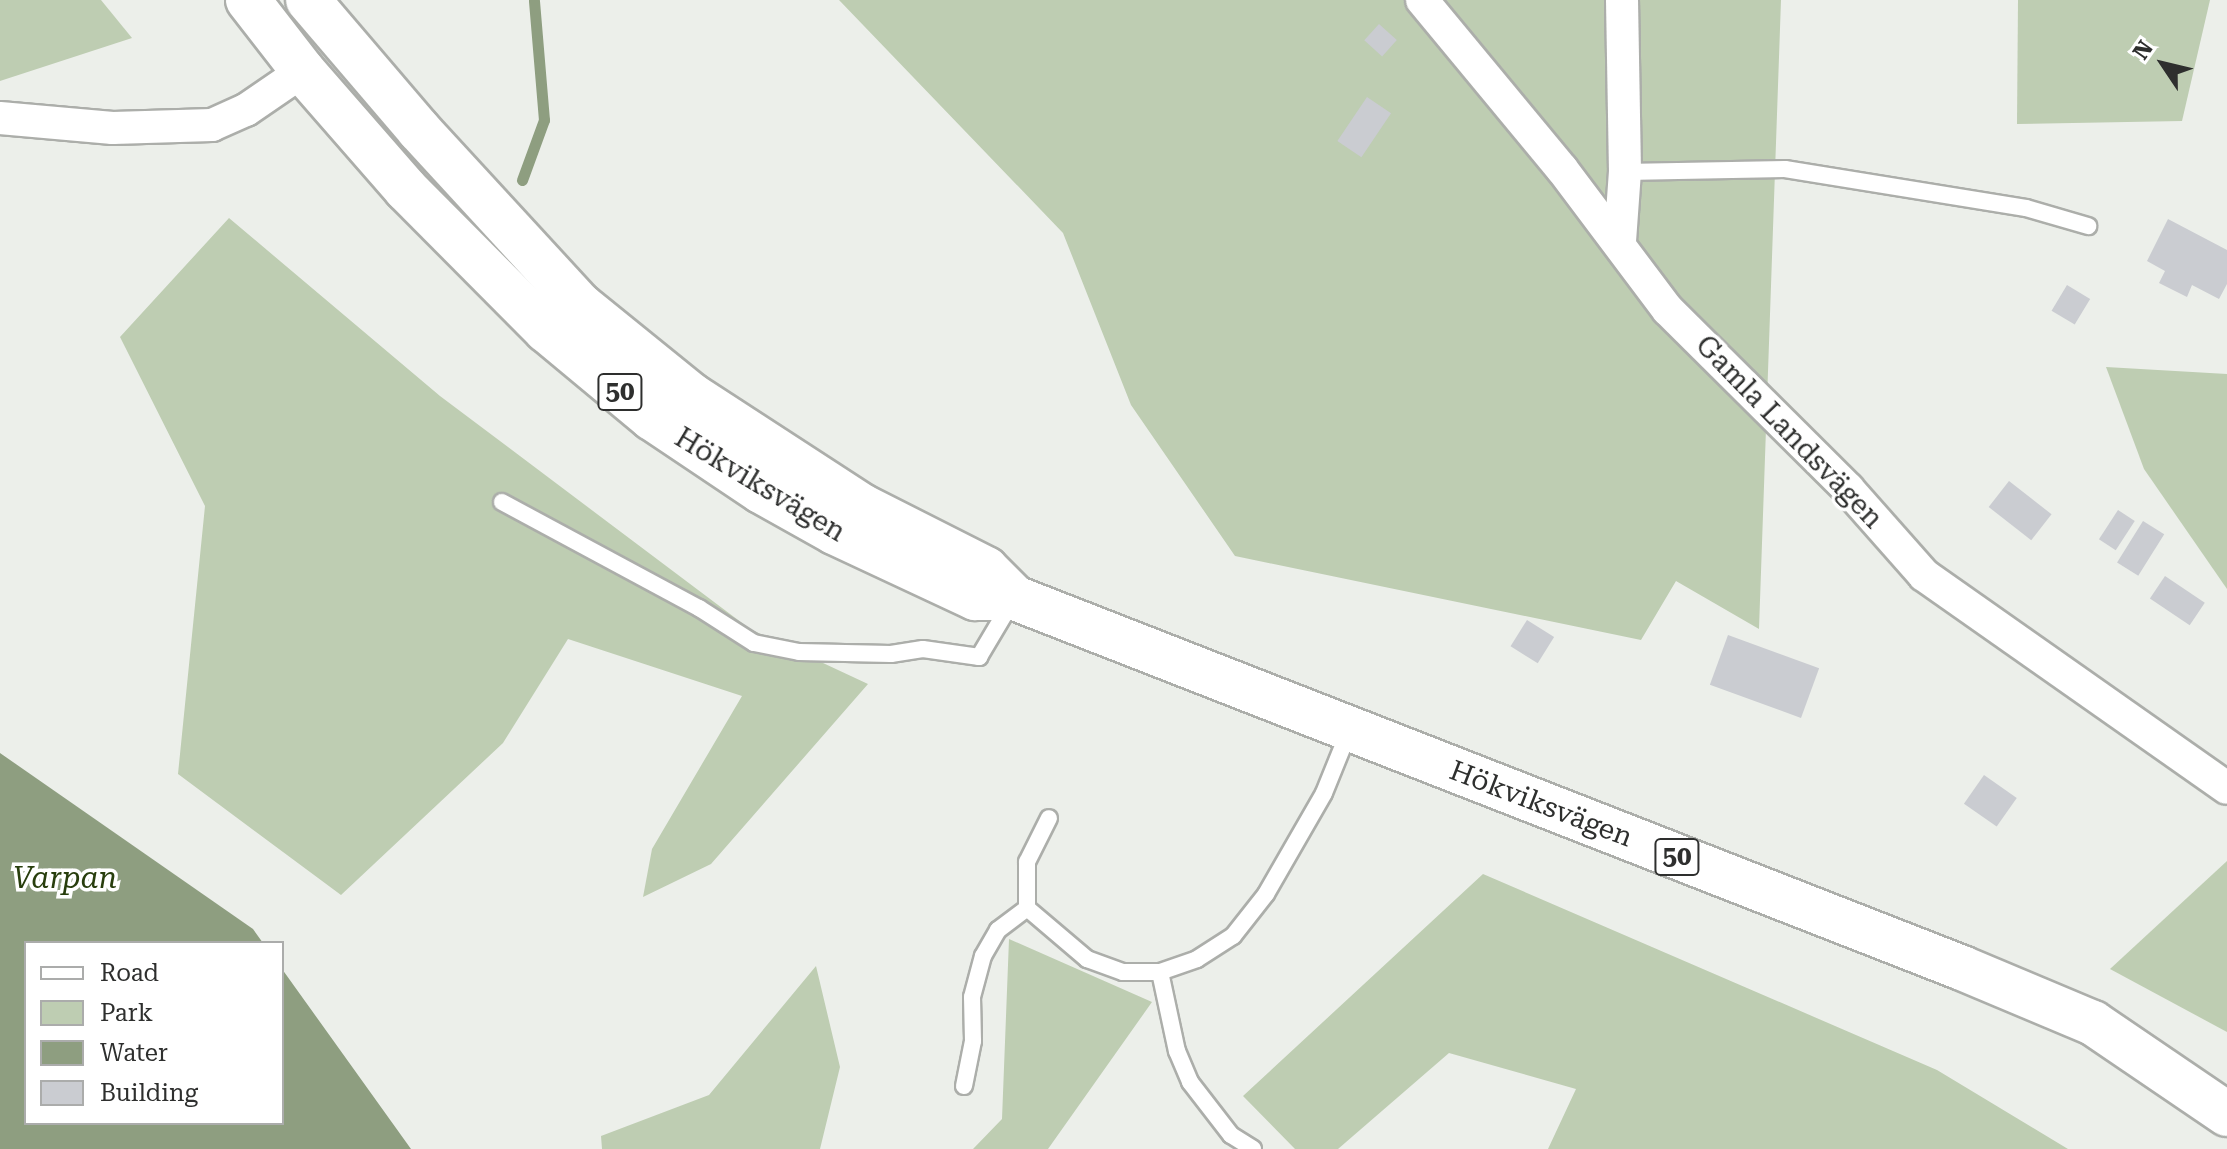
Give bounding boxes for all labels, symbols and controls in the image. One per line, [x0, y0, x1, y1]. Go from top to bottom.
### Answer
north arrow [2123, 24, 2203, 104]
text: N [2128, 36, 2158, 64]
street label: Gamla Landsvägen [1688, 329, 1890, 535]
road number: 50 [596, 370, 644, 414]
street label: Hökviksvägen [669, 421, 851, 549]
street label: Hökviksvägen [1445, 754, 1637, 854]
road number: 50 [1653, 835, 1701, 879]
water label: Varpan [13, 860, 117, 896]
legend [24, 941, 284, 1125]
text: Road [100, 959, 159, 987]
text: Park [100, 999, 153, 1027]
text: Water [100, 1039, 168, 1067]
text: Building [100, 1079, 198, 1107]

